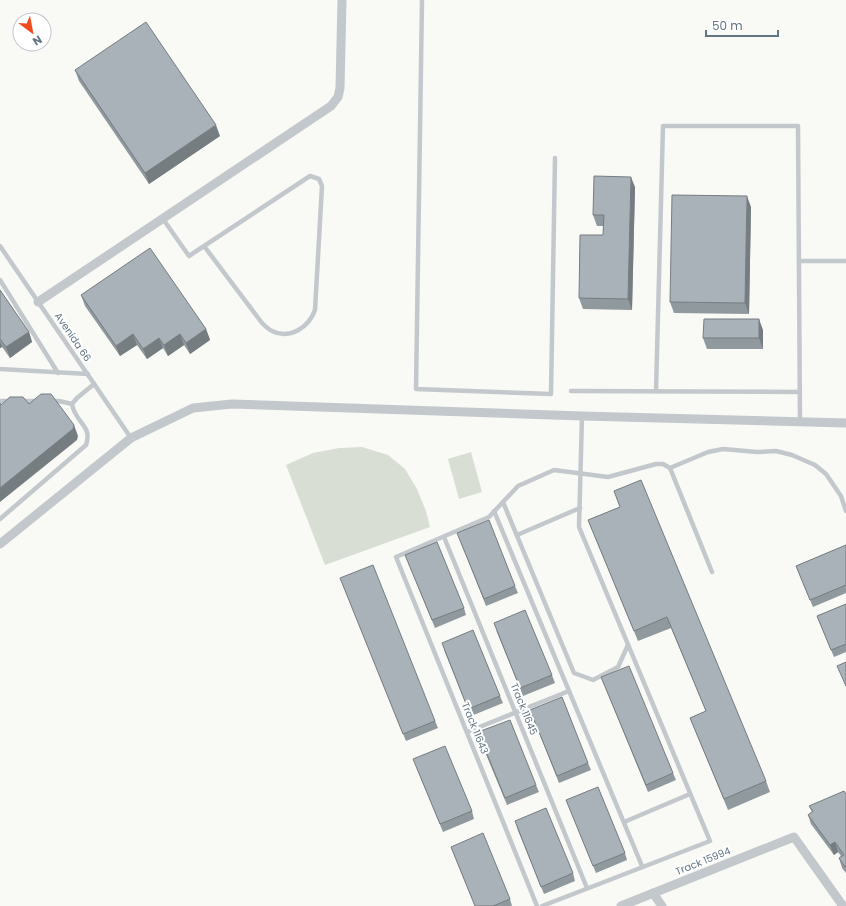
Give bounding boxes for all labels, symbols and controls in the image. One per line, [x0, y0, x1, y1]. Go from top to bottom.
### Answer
north arrow [12, 12, 52, 52]
scale bar [706, 12, 778, 38]
text: 50 m [712, 17, 743, 34]
text: N [30, 32, 45, 49]
street label: Avenida 66 [51, 309, 95, 365]
street label: Track 11645 [507, 681, 541, 737]
street label: Track 11643 [458, 700, 492, 756]
street label: Track 15994 [673, 843, 733, 879]

